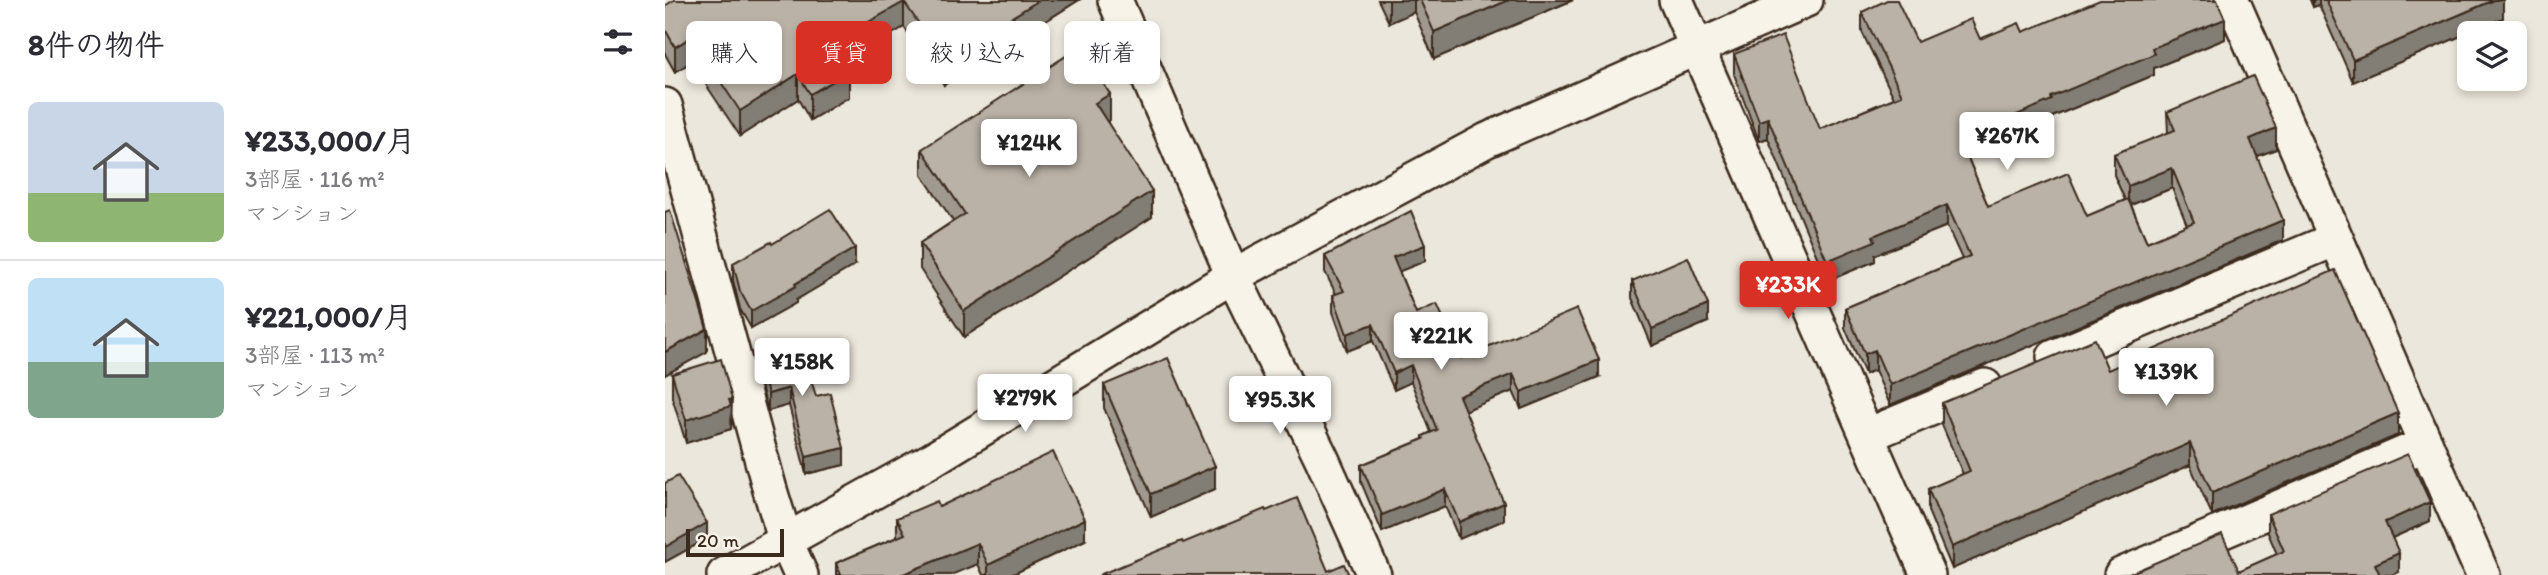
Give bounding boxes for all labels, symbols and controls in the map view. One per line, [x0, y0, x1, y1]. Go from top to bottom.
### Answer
chip: 購入 [686, 21, 782, 84]
chip: 賃貸 [796, 21, 892, 84]
chip: 絞り込み [906, 21, 1050, 84]
chip: 新着 [1064, 21, 1160, 84]
map controls [2457, 21, 2527, 91]
button: layers [2457, 21, 2527, 91]
icon: filters [599, 23, 637, 61]
text: 8件の物件 [28, 26, 164, 63]
pin: ¥267K [1958, 113, 2056, 172]
pin: ¥124K [980, 120, 1078, 179]
text: ¥267K [1975, 121, 2039, 149]
text: ¥233,000/月 [245, 122, 415, 159]
text: ¥124K [997, 128, 1061, 156]
icon: home [84, 130, 168, 214]
text: 3部屋 · 116 m² [245, 165, 385, 193]
text: マンション [245, 199, 359, 227]
pin: ¥233K [1739, 262, 1837, 321]
text: ¥233K [1756, 270, 1820, 298]
text: ¥221,000/月 [245, 298, 412, 335]
icon: home [84, 306, 168, 390]
pin: ¥221K [1392, 312, 1490, 372]
text: ¥221K [1410, 321, 1472, 349]
pin: ¥158K [753, 338, 851, 398]
text: 3部屋 · 113 m² [245, 341, 385, 369]
text: ¥158K [771, 347, 833, 375]
pin: ¥139K [2117, 348, 2215, 408]
text: ¥139K [2135, 357, 2197, 385]
pin: ¥279K [976, 374, 1074, 434]
text: マンション [245, 375, 359, 403]
pin: ¥95.3K [1223, 376, 1337, 436]
text: ¥279K [993, 383, 1057, 411]
text: ¥95.3K [1245, 385, 1315, 413]
scale bar [686, 526, 784, 558]
text: 20 m [697, 529, 739, 552]

